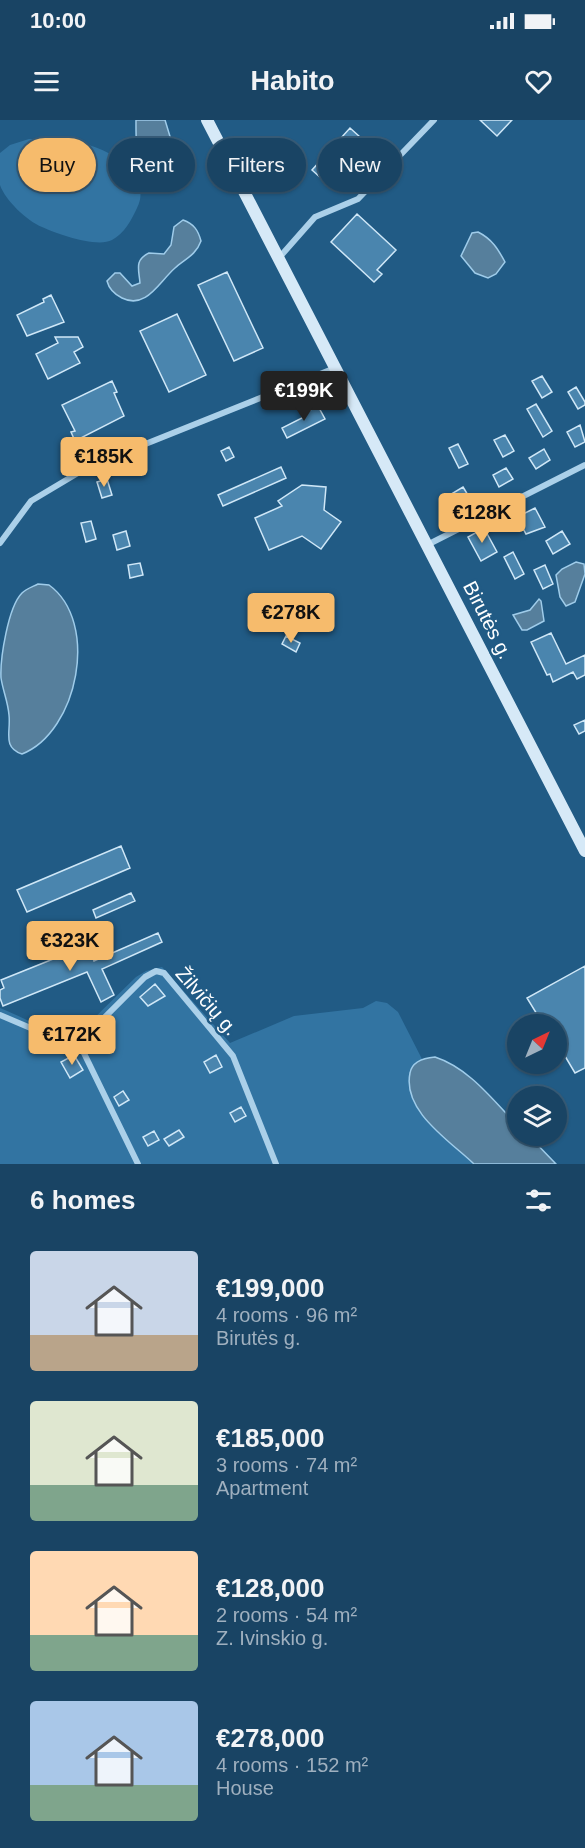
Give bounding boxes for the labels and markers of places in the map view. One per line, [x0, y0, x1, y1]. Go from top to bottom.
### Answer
pin: €199K [262, 371, 346, 422]
pin: €185K [62, 437, 146, 488]
pin: €128K [440, 493, 524, 544]
pin: €278K [249, 593, 333, 644]
pin: €323K [28, 921, 112, 972]
pin: €172K [30, 1015, 114, 1066]

